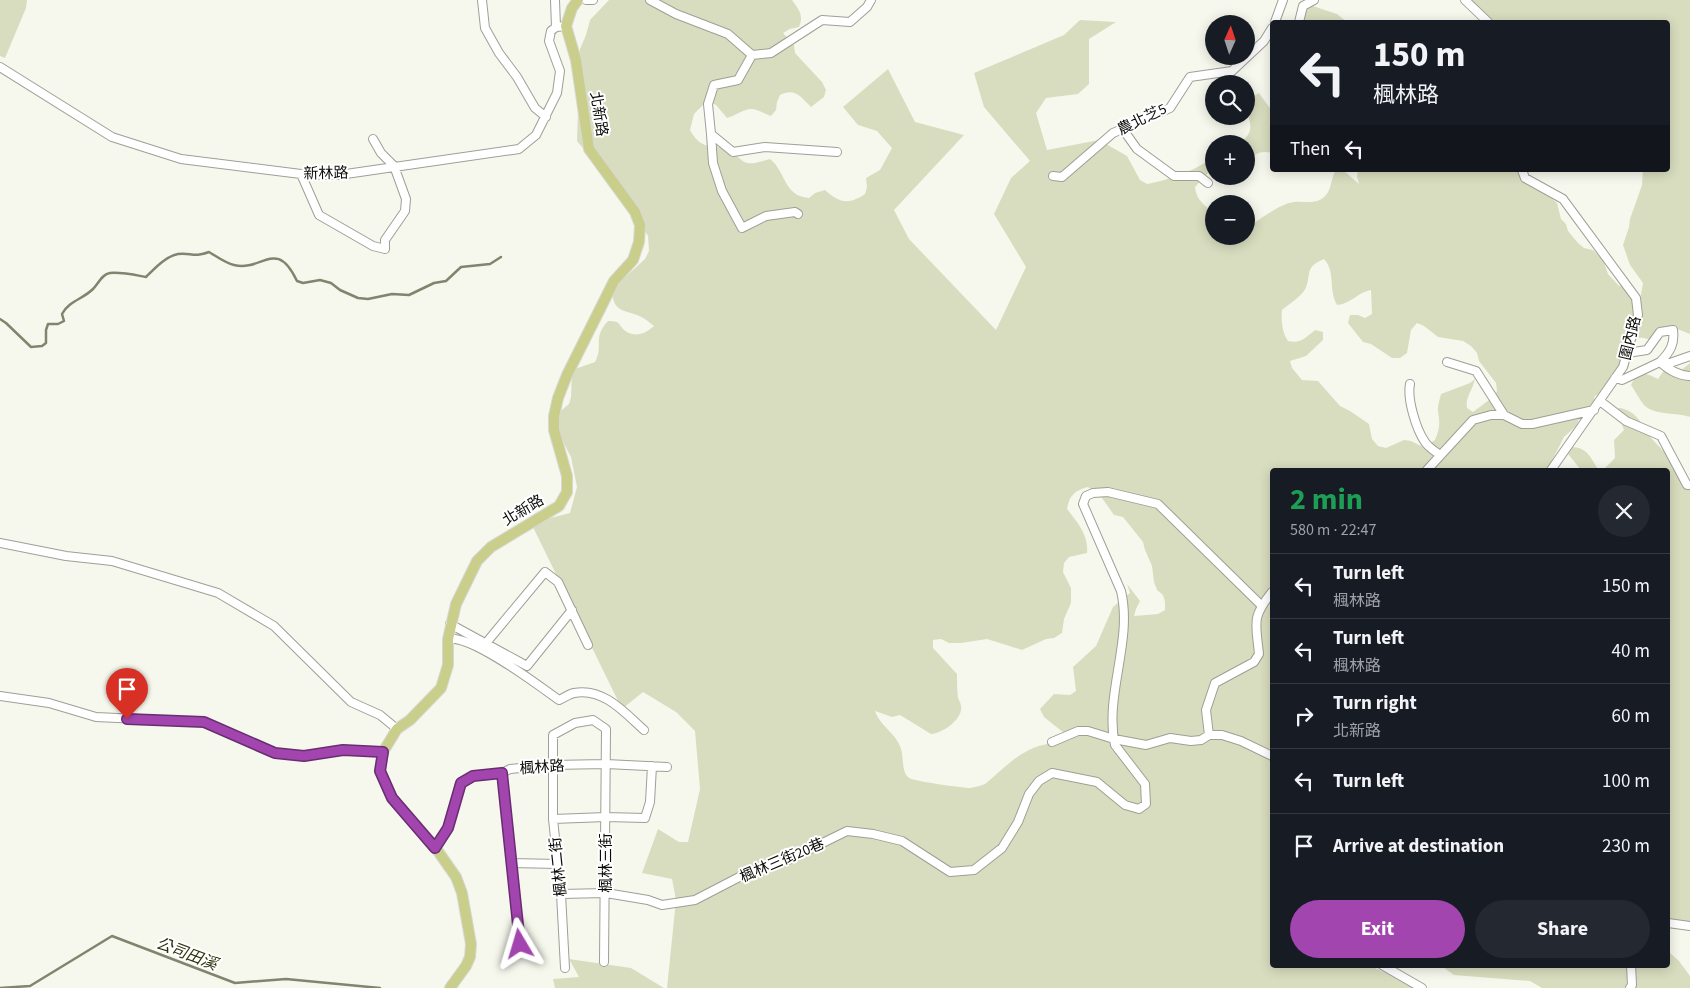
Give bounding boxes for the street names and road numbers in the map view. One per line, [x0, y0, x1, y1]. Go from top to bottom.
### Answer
street label: 北新路 [585, 90, 612, 138]
street label: 農北芝5 [1114, 99, 1170, 140]
street label: 新林路 [303, 163, 349, 184]
street label: 圍內路 [1615, 314, 1646, 363]
street label: 北新路 [499, 490, 548, 531]
street label: 楓林路 [519, 755, 565, 780]
street label: 楓林三街 [596, 833, 617, 893]
street label: 楓林三街20巷 [737, 833, 828, 888]
street label: 楓林二街 [545, 836, 572, 898]

